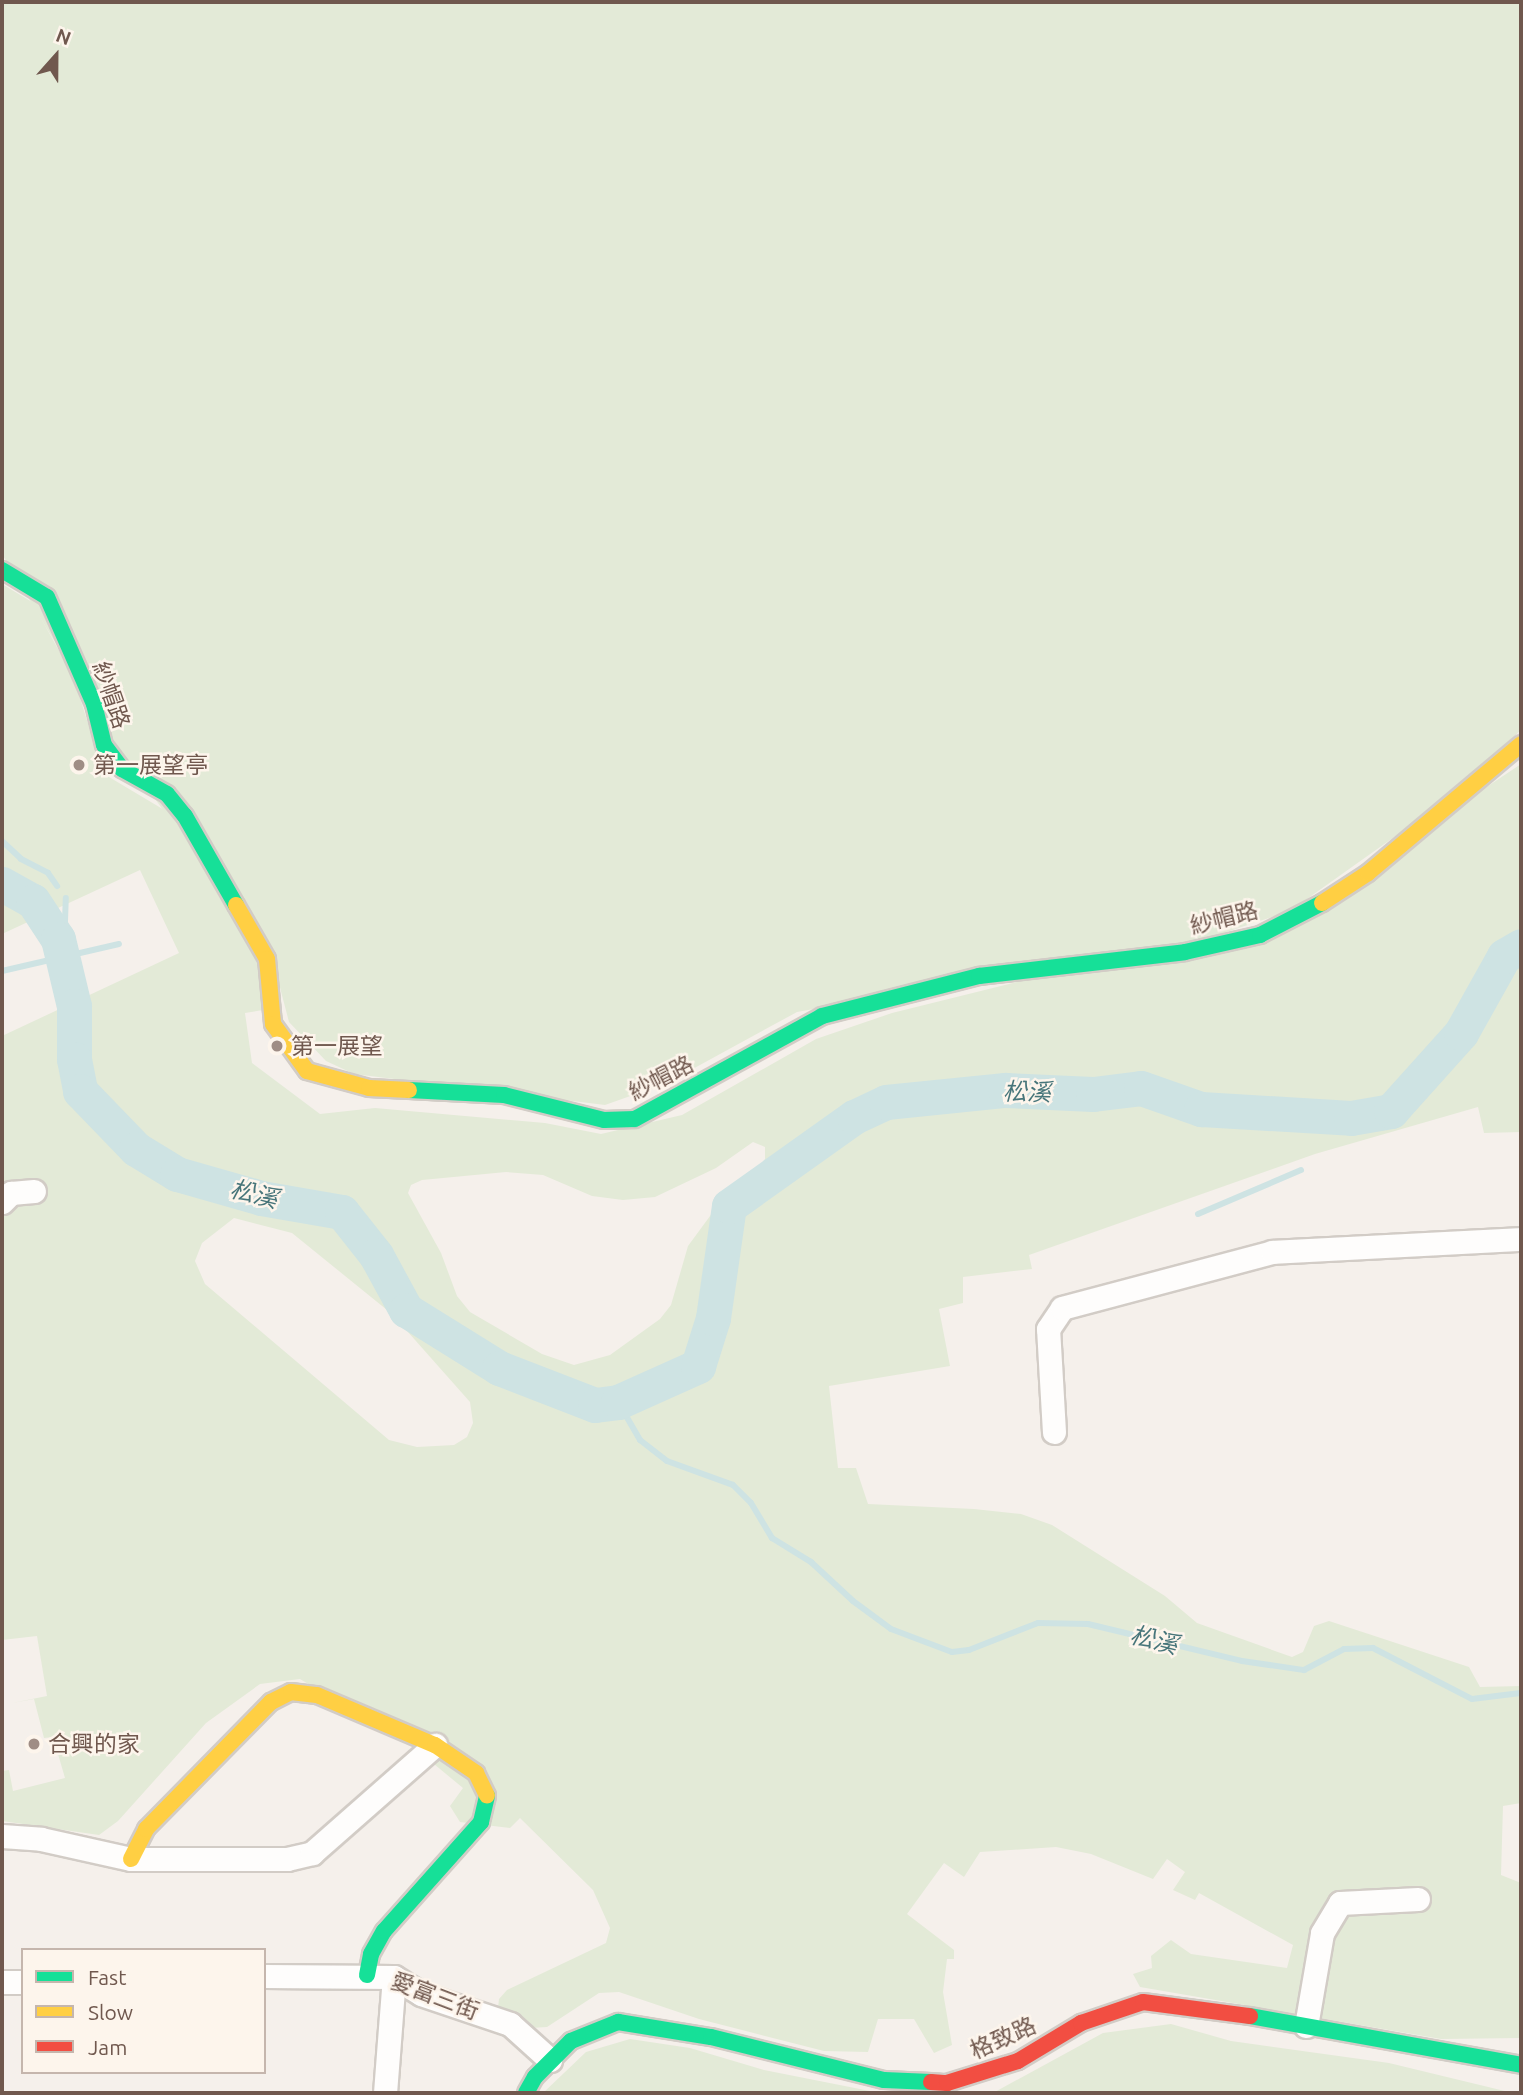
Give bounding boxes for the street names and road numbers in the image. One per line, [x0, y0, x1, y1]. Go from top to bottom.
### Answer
street label: 紗帽路 [87, 658, 135, 732]
street label: 紗帽路 [1187, 896, 1261, 940]
street label: 紗帽路 [624, 1050, 698, 1106]
street label: 愛富三街 [387, 1967, 483, 2025]
street label: 格致路 [966, 2011, 1040, 2065]

